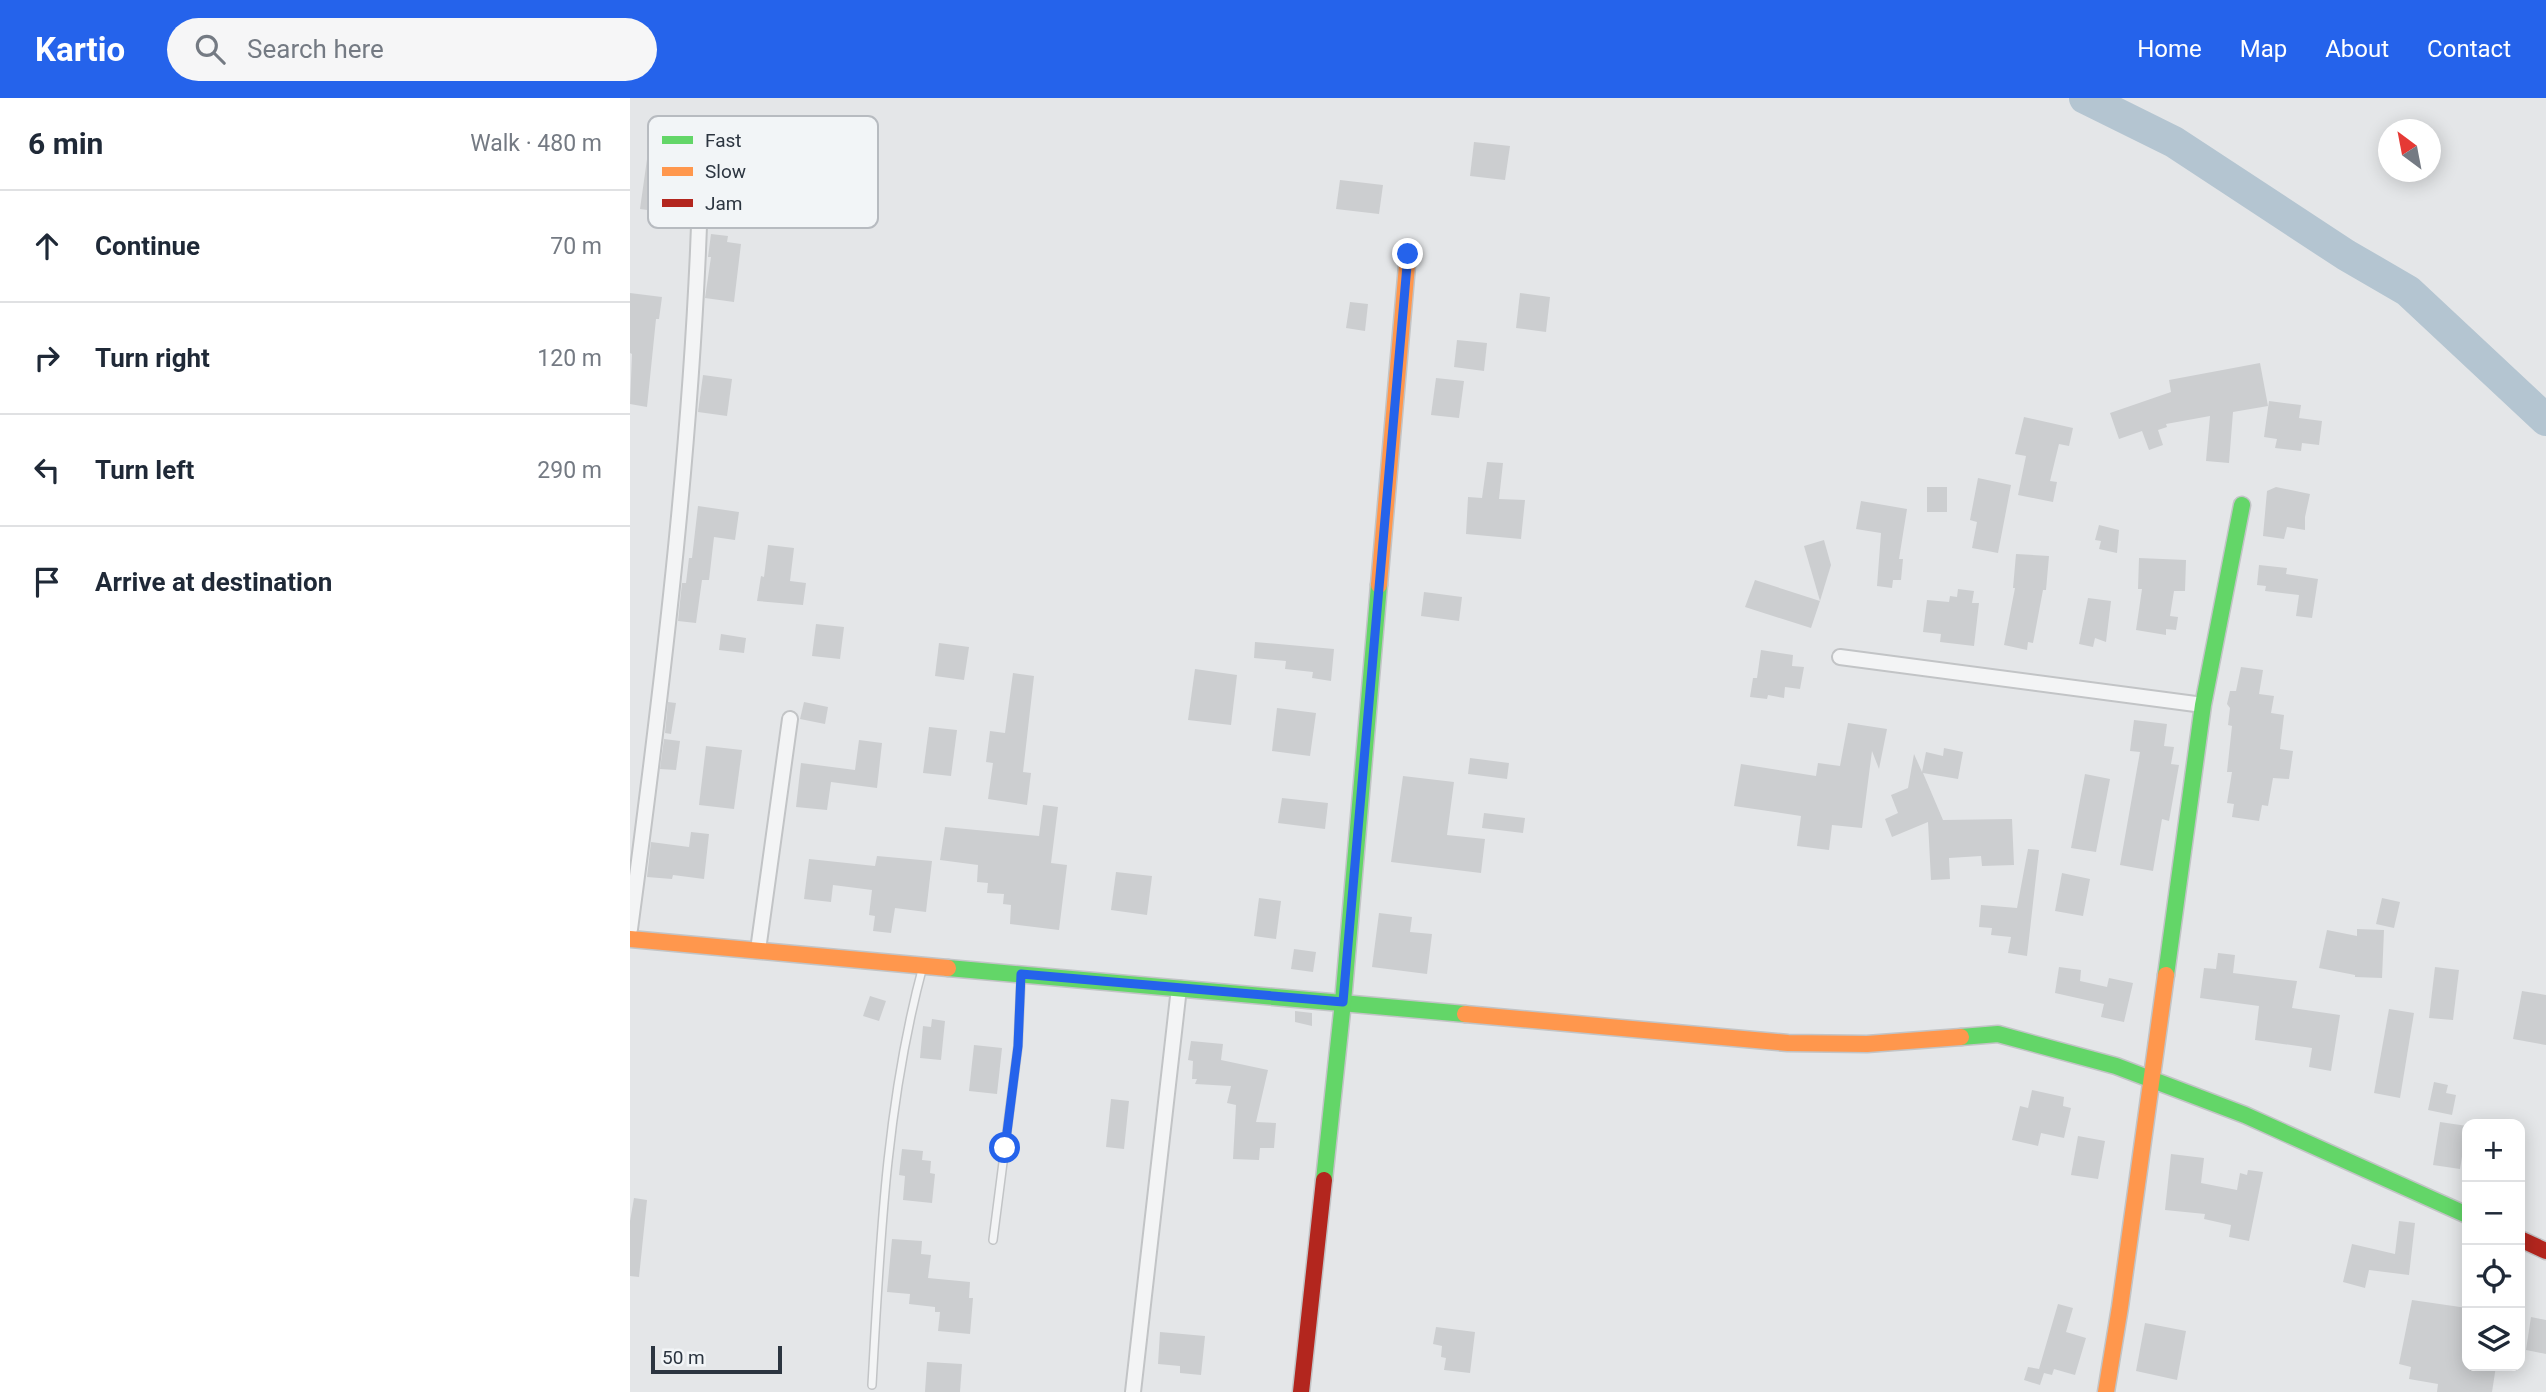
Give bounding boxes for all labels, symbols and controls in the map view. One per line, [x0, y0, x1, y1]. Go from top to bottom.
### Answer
search box [167, 18, 657, 81]
text: Kartio [35, 30, 125, 69]
icon: search [191, 30, 229, 68]
text: Search here [247, 34, 384, 64]
text: Home [2137, 35, 2202, 63]
text: Map [2240, 35, 2287, 63]
text: About [2325, 35, 2389, 63]
text: Contact [2427, 35, 2511, 63]
legend [648, 116, 878, 228]
north arrow [2378, 119, 2441, 182]
text: 6 min [28, 126, 103, 161]
text: Fast [705, 129, 742, 152]
text: Walk · 480 m [470, 130, 602, 157]
text: Slow [705, 160, 746, 183]
text: Jam [705, 192, 742, 215]
icon: ahead [28, 227, 66, 265]
text: Continue [95, 231, 200, 261]
text: 70 m [550, 233, 602, 260]
route end [1392, 238, 1423, 269]
icon: right [28, 339, 66, 377]
text: Turn right [95, 343, 210, 373]
text: 120 m [537, 345, 602, 372]
icon: left [28, 451, 66, 489]
text: Turn left [95, 455, 194, 485]
text: 290 m [537, 457, 602, 484]
icon: arrive [28, 563, 66, 601]
text: Arrive at destination [95, 567, 332, 597]
map controls [2462, 1119, 2525, 1371]
button: + [2462, 1119, 2525, 1182]
route start [989, 1132, 1020, 1163]
button: − [2462, 1182, 2525, 1245]
button: locate [2462, 1245, 2525, 1308]
button: layers [2462, 1308, 2525, 1371]
scale bar [651, 1343, 782, 1375]
text: 50 m [662, 1346, 705, 1369]

